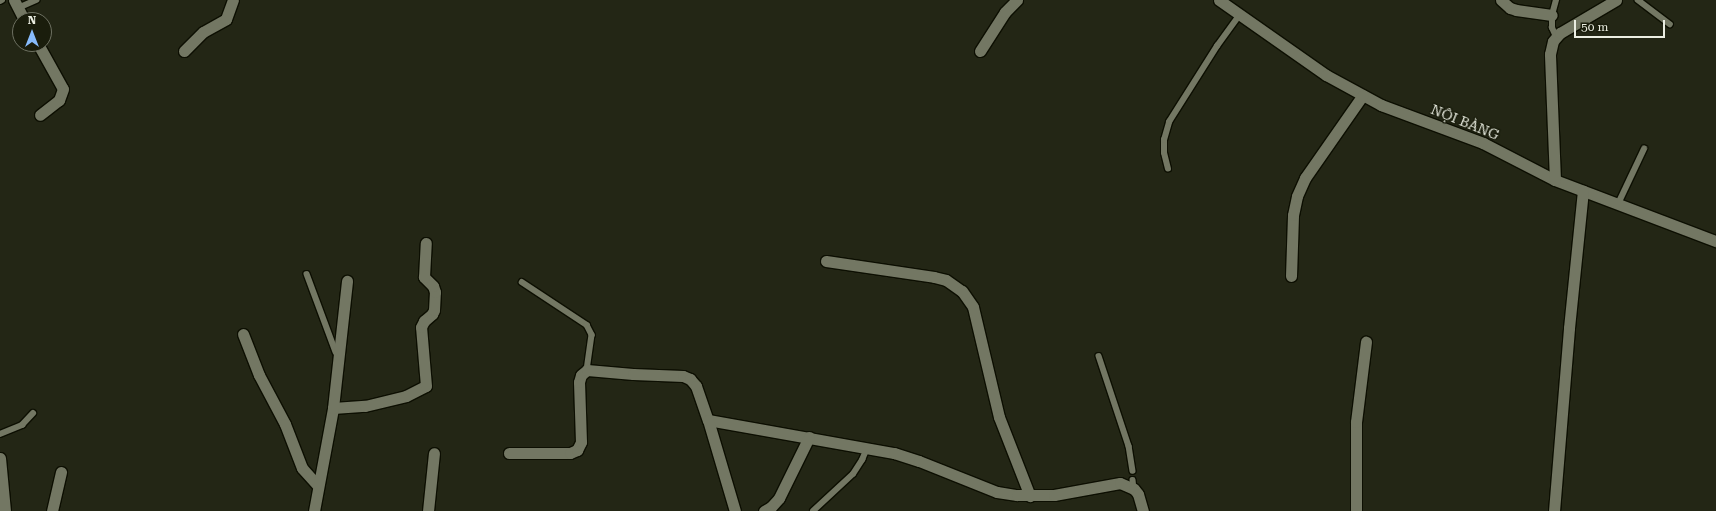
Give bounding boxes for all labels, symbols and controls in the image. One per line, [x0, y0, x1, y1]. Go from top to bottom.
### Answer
north arrow [12, 12, 52, 52]
scale bar [1576, 12, 1667, 38]
text: N [28, 14, 36, 27]
text: 50 m [1581, 20, 1608, 34]
street label: NỘI BÀNG [1428, 101, 1502, 143]

